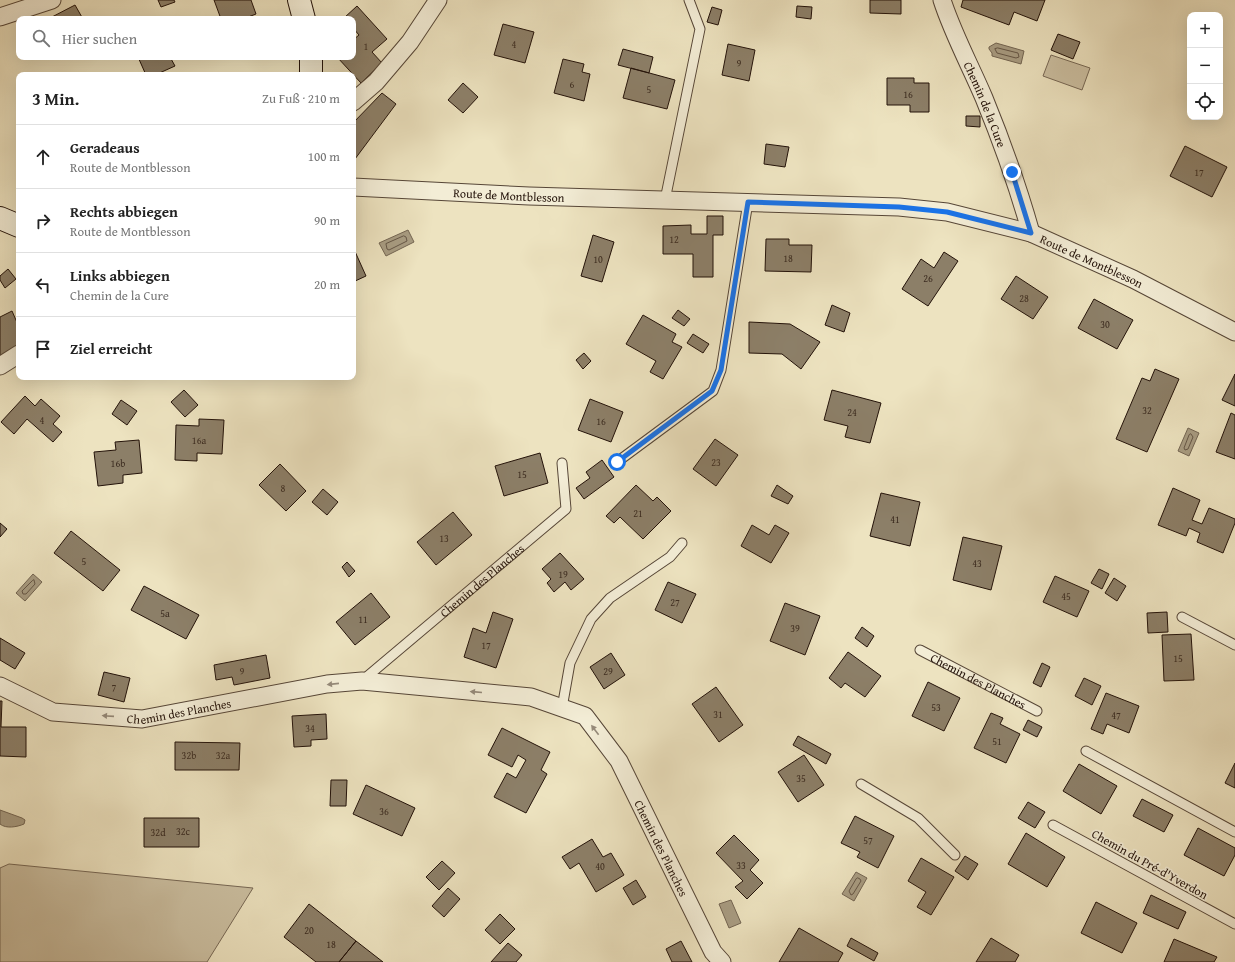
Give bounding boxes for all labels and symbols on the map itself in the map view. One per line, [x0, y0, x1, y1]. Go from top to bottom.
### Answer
house number: 4 [512, 37, 517, 52]
house number: 1 [364, 39, 369, 54]
house number: 9 [737, 56, 742, 71]
street label: Chemin de la Cure [960, 59, 1011, 150]
house number: 6 [570, 77, 575, 92]
house number: 5 [647, 82, 652, 97]
house number: 16 [903, 87, 913, 102]
route end [1003, 163, 1021, 181]
house number: 17 [1194, 165, 1204, 180]
street label: Route de Montblesson [453, 184, 565, 206]
street label: Route de Montblesson [1038, 230, 1147, 292]
house number: 12 [669, 232, 679, 247]
house number: 18 [783, 251, 793, 266]
house number: 10 [593, 252, 603, 267]
house number: 26 [923, 271, 933, 286]
house number: 28 [1019, 291, 1029, 306]
house number: 30 [1100, 317, 1110, 332]
house number: 32 [1142, 403, 1152, 418]
house number: 24 [847, 405, 857, 420]
house number: 4 [40, 413, 45, 428]
house number: 16 [596, 414, 606, 429]
house number: 16a [192, 433, 206, 448]
route start [608, 453, 626, 471]
house number: 23 [711, 455, 721, 470]
house number: 16b [111, 456, 125, 471]
house number: 15 [517, 467, 527, 482]
house number: 8 [281, 481, 286, 496]
house number: 21 [633, 506, 643, 521]
house number: 41 [890, 512, 900, 527]
house number: 13 [439, 531, 449, 546]
street label: Chemin des Planches [436, 539, 528, 621]
house number: 5 [82, 554, 87, 569]
house number: 43 [972, 556, 982, 571]
house number: 19 [558, 567, 568, 582]
house number: 45 [1061, 589, 1071, 604]
house number: 27 [670, 595, 680, 610]
house number: 5a [160, 606, 170, 621]
house number: 11 [358, 612, 368, 627]
house number: 39 [790, 621, 800, 636]
house number: 17 [481, 638, 491, 653]
street label: Chemin des Planches [928, 649, 1029, 713]
house number: 15 [1173, 651, 1183, 666]
house number: 9 [240, 664, 245, 679]
house number: 29 [603, 664, 613, 679]
house number: 7 [112, 680, 117, 695]
one-way arrow [327, 681, 339, 687]
one-way arrow [470, 688, 482, 695]
street label: Chemin des Planches [126, 694, 233, 728]
house number: 53 [931, 700, 941, 715]
house number: 31 [713, 707, 723, 722]
house number: 47 [1111, 708, 1121, 723]
one-way arrow [102, 713, 114, 719]
house number: 34 [305, 721, 315, 736]
one-way arrow [591, 725, 600, 736]
house number: 51 [992, 734, 1002, 749]
house number: 32b [182, 748, 196, 763]
house number: 32a [216, 748, 230, 763]
house number: 35 [796, 771, 806, 786]
street label: Chemin des Planches [631, 797, 693, 899]
house number: 36 [379, 804, 389, 819]
house number: 32c [176, 824, 191, 839]
house number: 32d [151, 825, 166, 840]
street label: Chemin du Pré-d'Yverdon [1089, 825, 1211, 903]
house number: 57 [863, 833, 873, 848]
house number: 33 [736, 858, 746, 873]
house number: 40 [595, 859, 605, 874]
house number: 20 [304, 923, 314, 938]
house number: 18 [326, 937, 336, 952]

